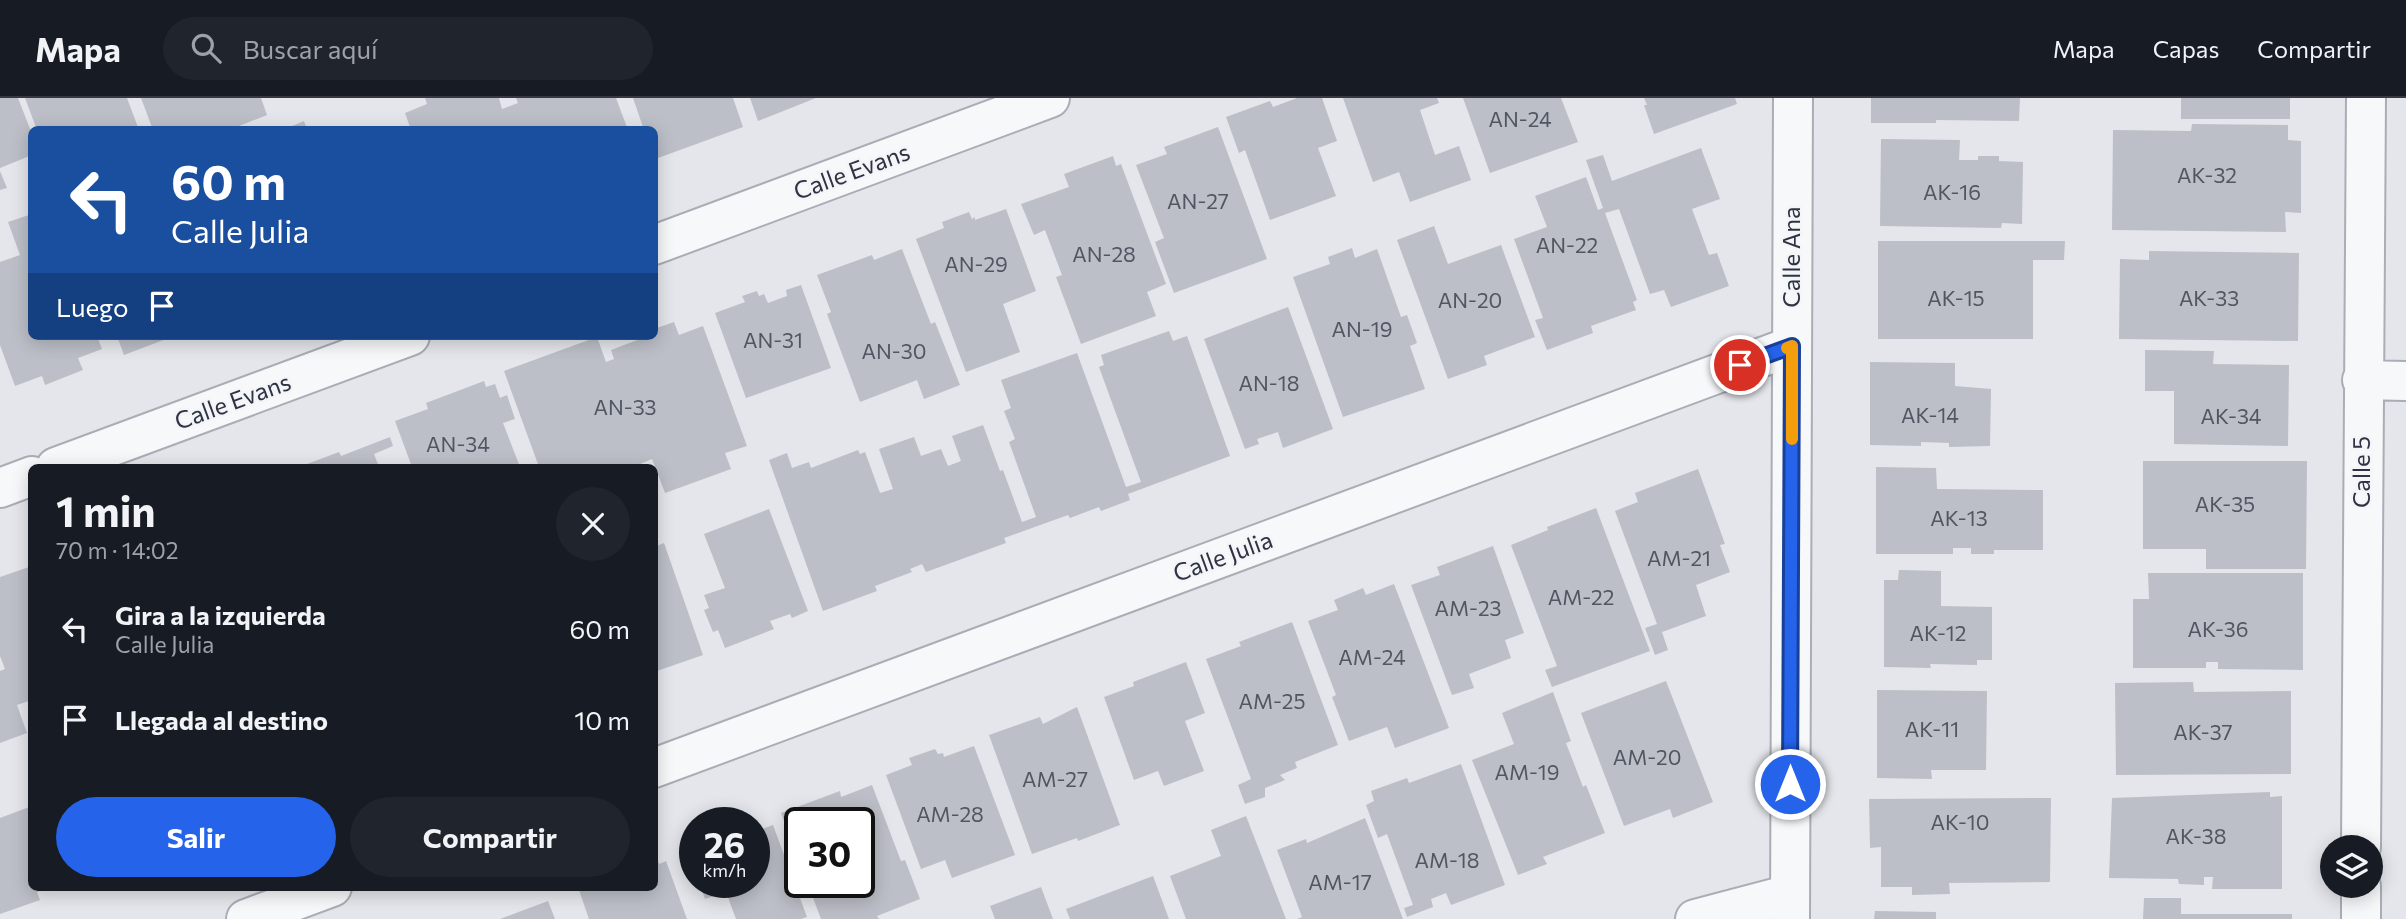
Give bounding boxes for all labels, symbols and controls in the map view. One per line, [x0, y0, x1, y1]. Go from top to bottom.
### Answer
search box [163, 17, 653, 80]
text: Mapa [35, 28, 121, 69]
icon: search [187, 29, 225, 67]
text: Buscar aquí [243, 33, 378, 64]
text: Mapa [2053, 34, 2115, 63]
text: Capas [2153, 34, 2219, 63]
text: Compartir [2257, 34, 2371, 63]
house number: AN-24 [1488, 106, 1552, 131]
street label: Calle Evans [789, 136, 914, 205]
text: 60 m [171, 150, 286, 210]
icon: left [56, 154, 147, 245]
house number: AK-32 [2177, 162, 2237, 187]
house number: AK-16 [1923, 179, 1981, 204]
house number: AN-27 [1167, 188, 1229, 213]
street label: Calle Ana [1776, 206, 1805, 308]
text: Calle Julia [171, 210, 309, 250]
house number: AN-22 [1536, 232, 1598, 257]
house number: AN-28 [1072, 241, 1136, 266]
house number: AN-29 [944, 251, 1008, 276]
house number: AK-15 [1927, 285, 1985, 310]
house number: AK-33 [2179, 285, 2239, 310]
icon: arrive [143, 287, 181, 325]
house number: AN-20 [1438, 287, 1502, 312]
text: Luego [56, 291, 129, 322]
house number: AN-19 [1332, 316, 1392, 341]
house number: AN-31 [743, 327, 803, 352]
pin [1710, 335, 1770, 395]
house number: AN-30 [862, 338, 926, 363]
icon: arrive [1721, 346, 1759, 384]
street label: Calle Evans [170, 366, 295, 435]
house number: AN-18 [1239, 370, 1299, 395]
house number: AN-33 [593, 394, 657, 419]
house number: AK-14 [1901, 402, 1959, 427]
house number: AK-34 [2201, 403, 2262, 428]
house number: AN-34 [426, 431, 490, 456]
street label: Calle 5 [2346, 436, 2375, 508]
text: 1 min [56, 484, 156, 536]
button: close [556, 487, 630, 561]
house number: AK-35 [2195, 491, 2255, 516]
house number: AK-13 [1930, 505, 1988, 530]
street label: Calle Julia [1169, 524, 1276, 587]
text: 70 m · 14:02 [56, 536, 179, 564]
house number: AM-21 [1647, 545, 1711, 570]
house number: AM-22 [1548, 584, 1614, 609]
house number: AM-23 [1434, 595, 1502, 620]
text: Gira a la izquierda [115, 599, 326, 630]
icon: left [56, 610, 94, 648]
text: 60 m [570, 613, 630, 644]
house number: AK-36 [2187, 616, 2249, 641]
house number: AK-12 [1910, 620, 1966, 645]
text: Calle Julia [115, 630, 214, 658]
house number: AM-24 [1338, 644, 1406, 669]
house number: AM-25 [1238, 688, 1306, 713]
icon: arrive [56, 701, 94, 739]
text: Llegada al destino [115, 704, 328, 735]
text: 10 m [574, 704, 630, 735]
house number: AK-11 [1905, 716, 1959, 741]
house number: AK-37 [2173, 719, 2233, 744]
house number: AM-20 [1613, 744, 1681, 769]
position arrow [1753, 747, 1827, 821]
house number: AM-19 [1494, 759, 1560, 784]
house number: AM-27 [1022, 766, 1088, 791]
button: Salir [56, 797, 336, 877]
button: Compartir [350, 797, 630, 877]
house number: AM-28 [916, 801, 984, 826]
speed limit sign: 30 [784, 807, 875, 898]
house number: AK-10 [1930, 809, 1990, 834]
text: 26 [704, 822, 745, 865]
house number: AK-38 [2165, 823, 2227, 848]
map controls [2320, 835, 2383, 898]
button: layers [2320, 835, 2383, 898]
house number: AM-18 [1414, 847, 1480, 872]
text: km/h [703, 859, 746, 881]
house number: AM-17 [1308, 869, 1372, 894]

